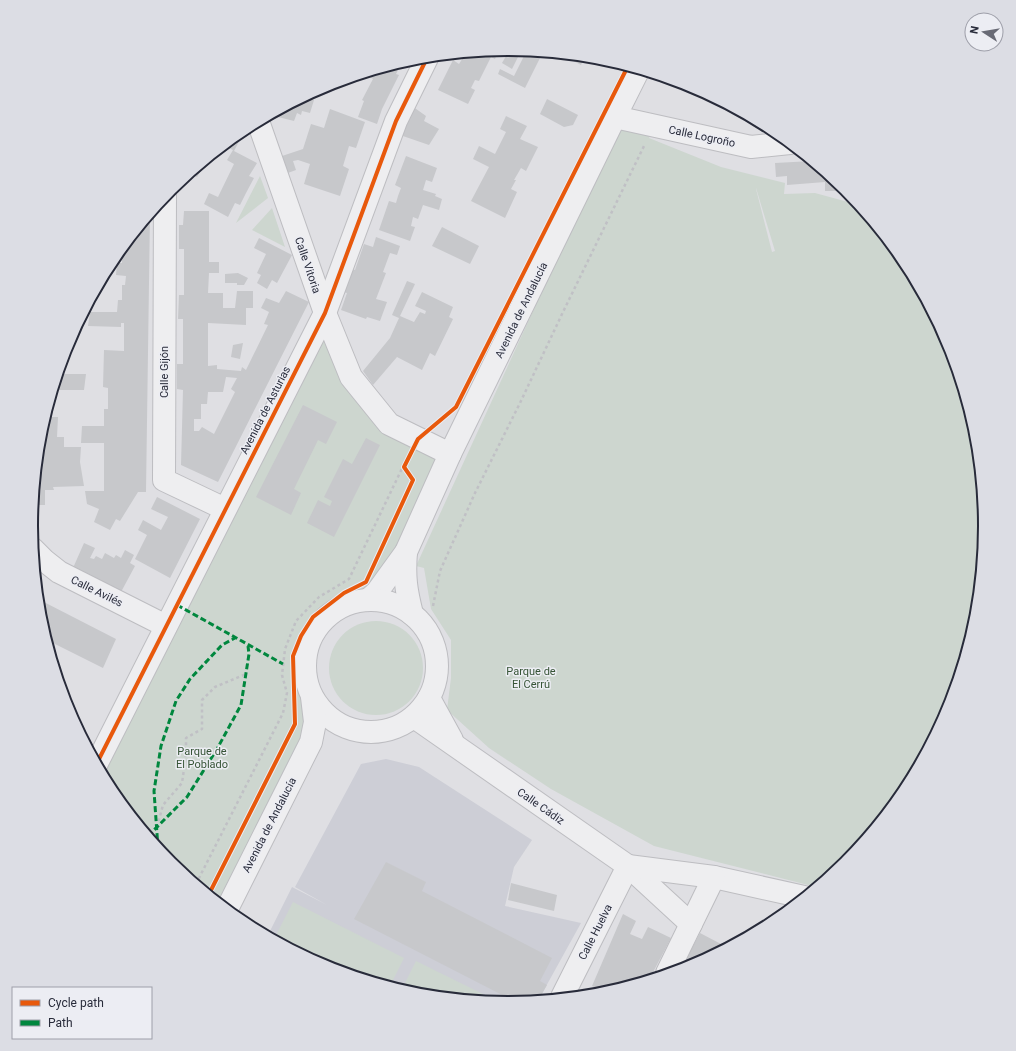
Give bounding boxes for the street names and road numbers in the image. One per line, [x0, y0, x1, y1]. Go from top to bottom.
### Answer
street label: Calle Logroño [667, 123, 736, 150]
street label: Calle Vitoria [292, 235, 323, 295]
street label: Avenida de Andalucía [493, 260, 550, 360]
street label: Calle Gijón [158, 346, 171, 398]
street label: Avenida de Asturias [238, 364, 293, 456]
street label: Calle Avilés [69, 573, 125, 610]
street label: Avenida de Andalucía [240, 775, 299, 875]
street label: Calle Cádiz [515, 785, 567, 828]
street label: Calle Huelva [576, 902, 615, 962]

